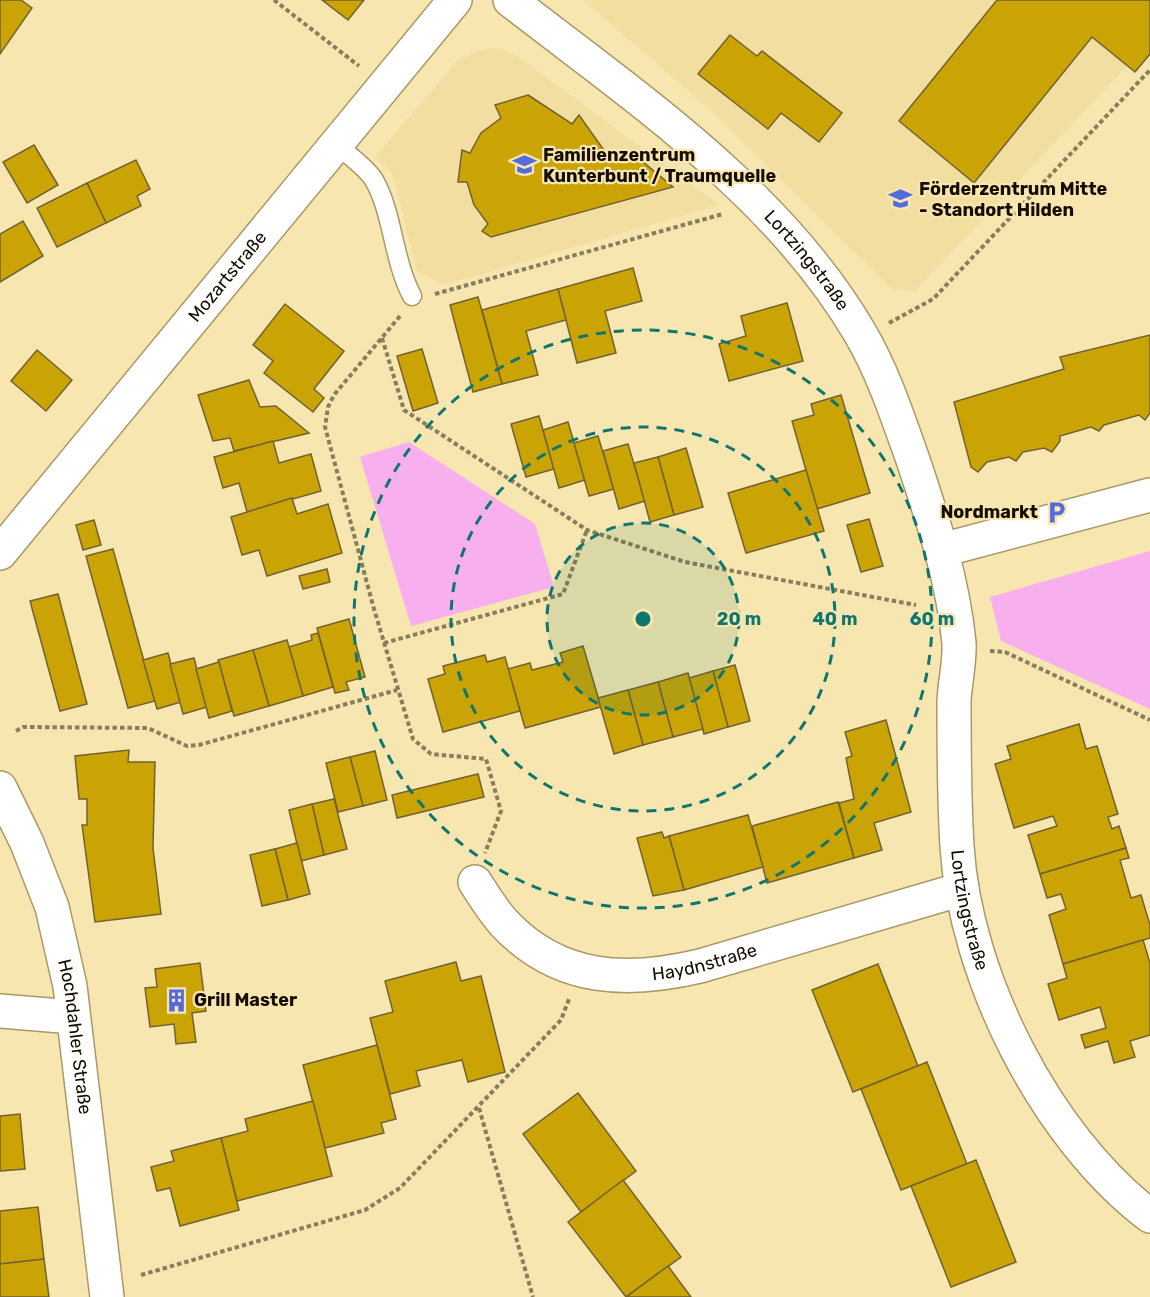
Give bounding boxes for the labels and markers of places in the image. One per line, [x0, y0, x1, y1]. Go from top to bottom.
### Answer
place label: Familienzentrum Kunterbunt / Traumquelle [543, 144, 776, 187]
school or university icon: Familienzentrum Kunterbunt / Traumquelle [512, 152, 538, 178]
place label: Förderzentrum Mitte - Standort Hilden [919, 178, 1108, 221]
school or university icon: Förderzentrum Mitte - Standort Hilden [888, 186, 914, 212]
parking icon: Nordmarkt [1043, 499, 1069, 525]
place label: Nordmarkt [940, 501, 1038, 523]
centre of rings [633, 609, 653, 629]
building icon: Grill Master [163, 987, 189, 1013]
place label: Grill Master [194, 989, 297, 1011]

